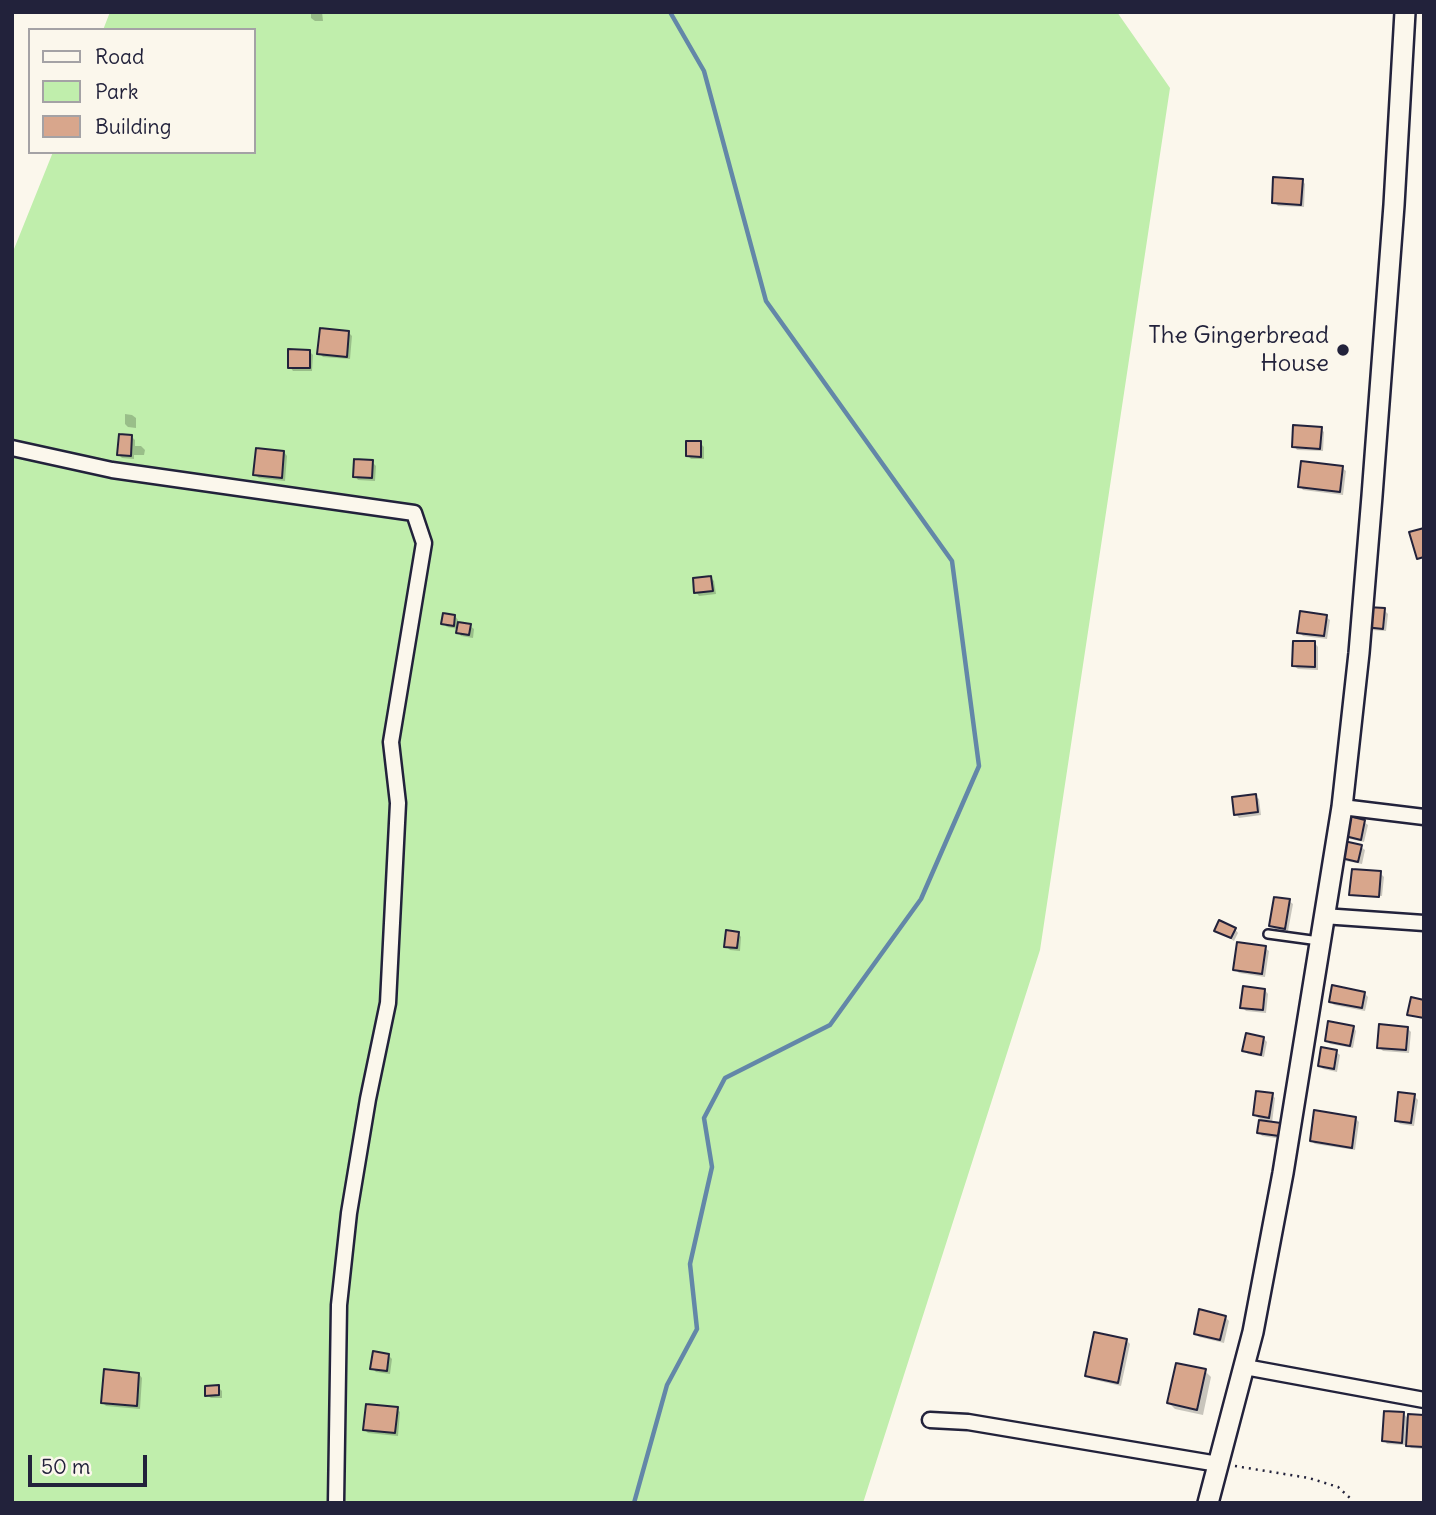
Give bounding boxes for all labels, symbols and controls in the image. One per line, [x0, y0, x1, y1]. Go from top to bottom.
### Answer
legend [28, 28, 256, 154]
text: Road [95, 43, 144, 70]
text: Park [95, 78, 138, 105]
text: Building [95, 113, 171, 140]
place label: The Gingerbread House [1148, 322, 1329, 378]
marker: The Gingerbread House [1335, 342, 1351, 358]
scale bar [32, 1442, 150, 1486]
text: 50 m [41, 1453, 90, 1480]

